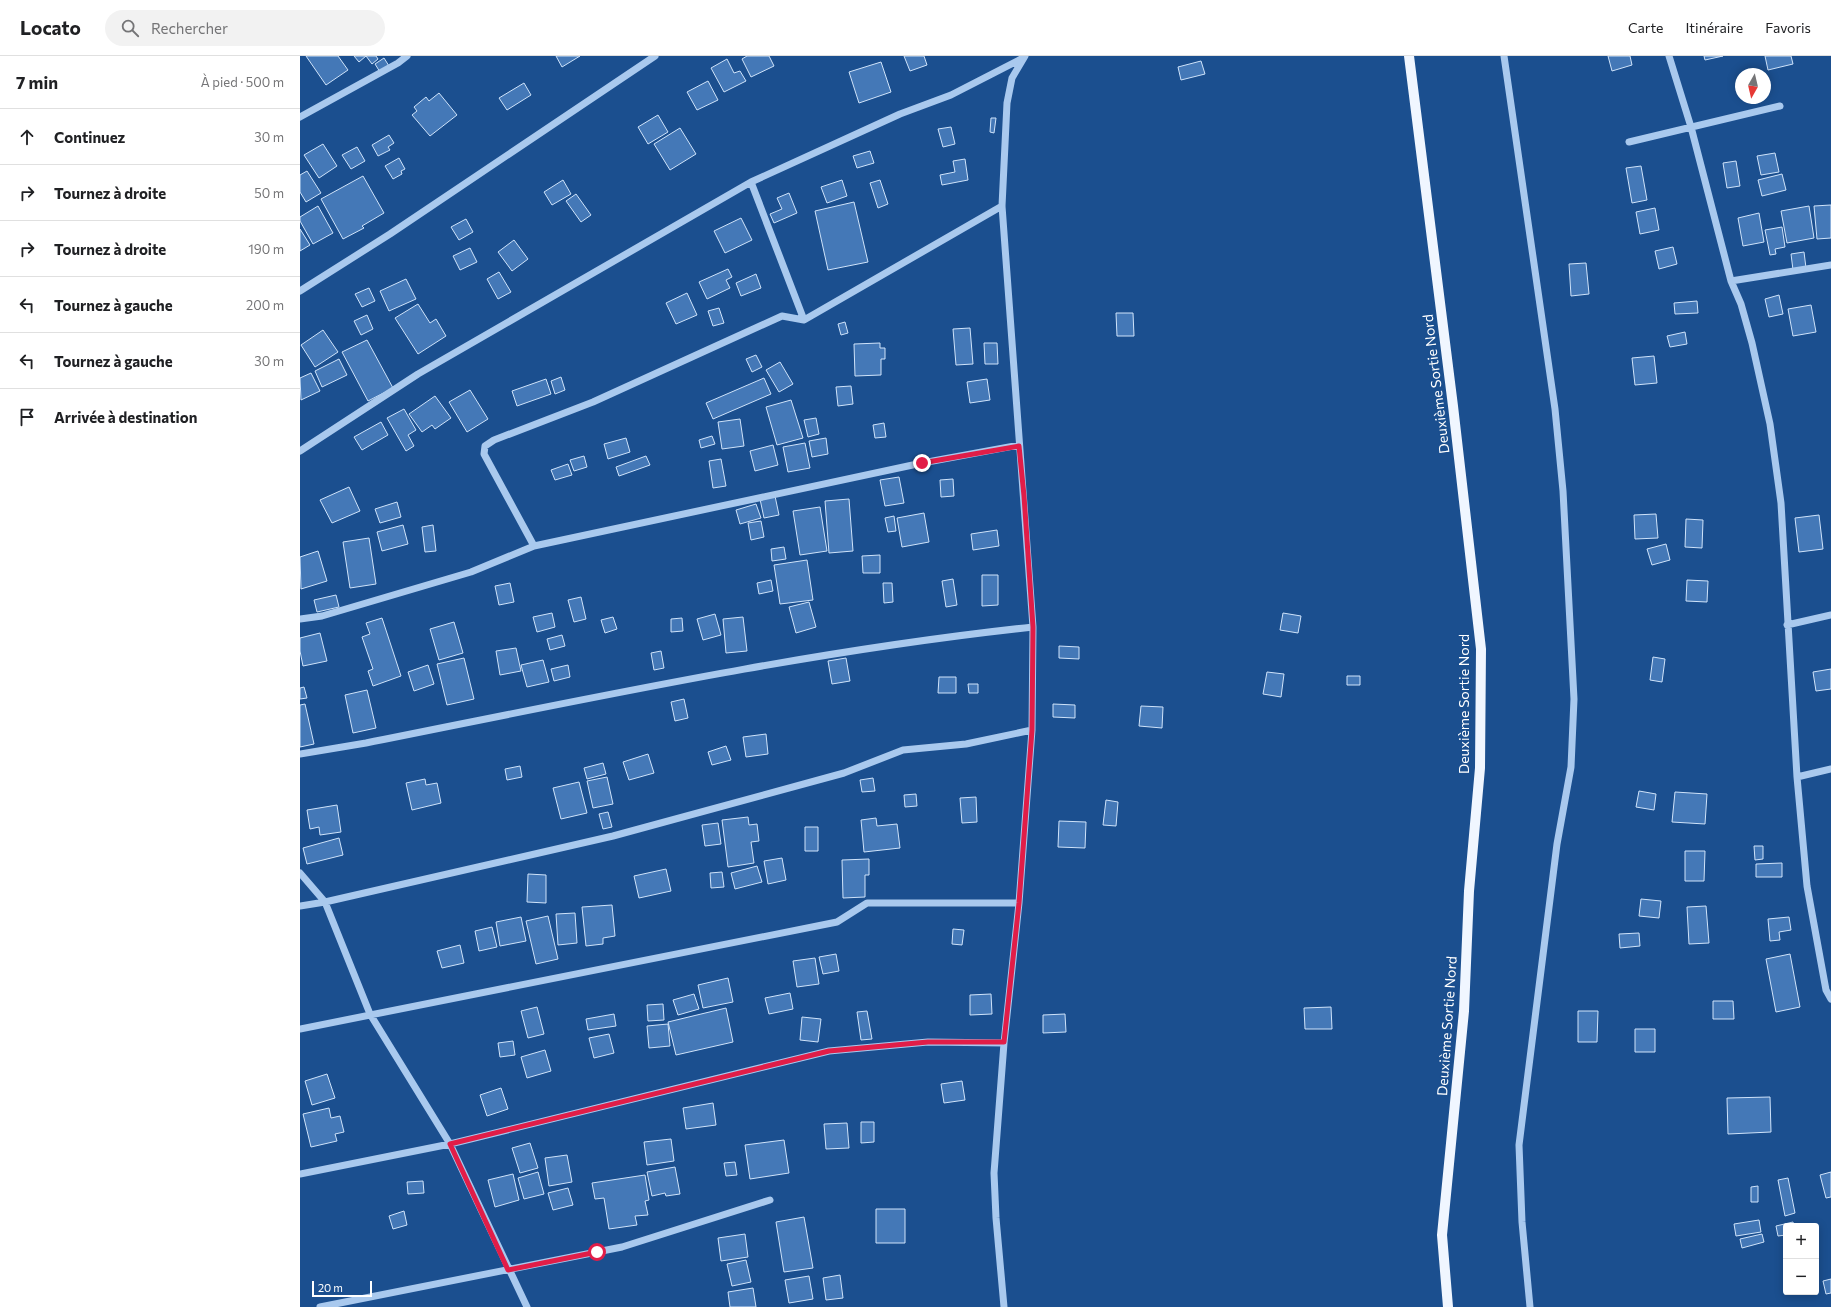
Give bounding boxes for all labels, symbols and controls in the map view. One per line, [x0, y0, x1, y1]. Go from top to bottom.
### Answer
search box [105, 10, 385, 46]
text: Locato [20, 16, 81, 39]
icon: search [119, 17, 141, 39]
text: Rechercher [151, 19, 228, 37]
text: Carte [1628, 19, 1663, 36]
text: Itinéraire [1685, 19, 1743, 36]
text: Favoris [1765, 19, 1811, 36]
north arrow [1735, 68, 1771, 104]
text: 7 min [16, 72, 58, 93]
text: À pied · 500 m [201, 74, 284, 90]
icon: ahead [16, 126, 38, 148]
text: Continuez [54, 128, 125, 146]
text: 30 m [254, 129, 284, 145]
icon: right [16, 182, 38, 204]
text: Tournez à droite [54, 184, 166, 202]
text: 50 m [254, 185, 284, 201]
icon: right [16, 238, 38, 260]
text: Tournez à droite [54, 240, 166, 258]
text: 190 m [248, 241, 284, 257]
icon: left [16, 294, 38, 316]
text: Tournez à gauche [54, 296, 173, 314]
text: 200 m [246, 297, 284, 313]
street label: Deuxième Sortie Nord [1419, 313, 1452, 455]
icon: left [16, 350, 38, 372]
text: Tournez à gauche [54, 352, 173, 370]
text: 30 m [254, 353, 284, 369]
icon: arrive [16, 406, 38, 428]
text: Arrivée à destination [54, 408, 197, 426]
route end [913, 454, 931, 472]
street label: Deuxième Sortie Nord [1455, 634, 1472, 774]
street label: Deuxième Sortie Nord [1433, 955, 1460, 1096]
map controls [1783, 1223, 1819, 1295]
button: + [1783, 1223, 1819, 1259]
route start [588, 1243, 606, 1261]
button: − [1783, 1259, 1819, 1295]
scale bar [312, 1279, 372, 1298]
text: 20 m [318, 1281, 343, 1294]

